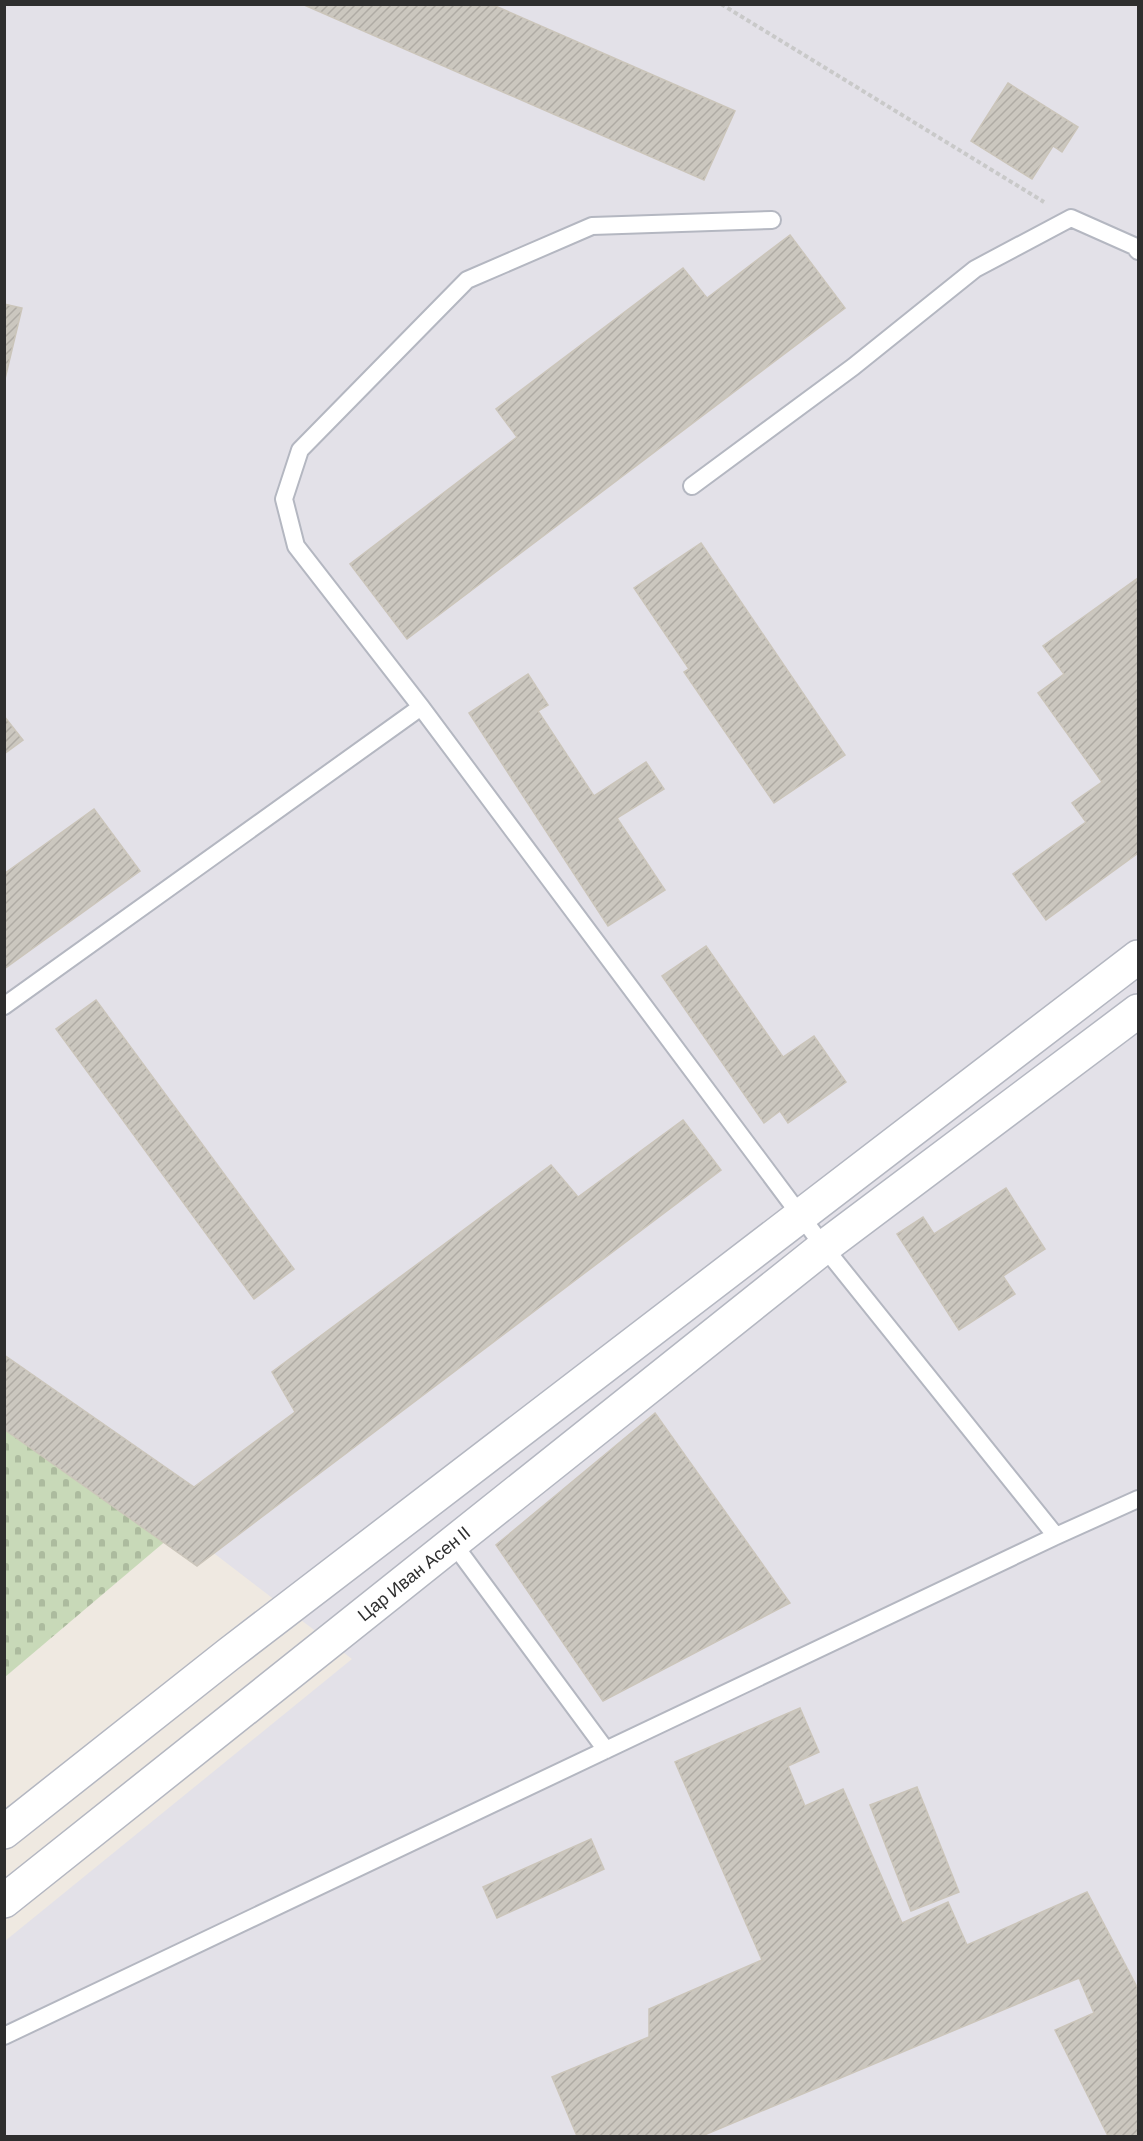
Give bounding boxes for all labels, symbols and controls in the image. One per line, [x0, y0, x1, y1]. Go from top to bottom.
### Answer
street label: Цар Иван Асен II [353, 1522, 475, 1626]

